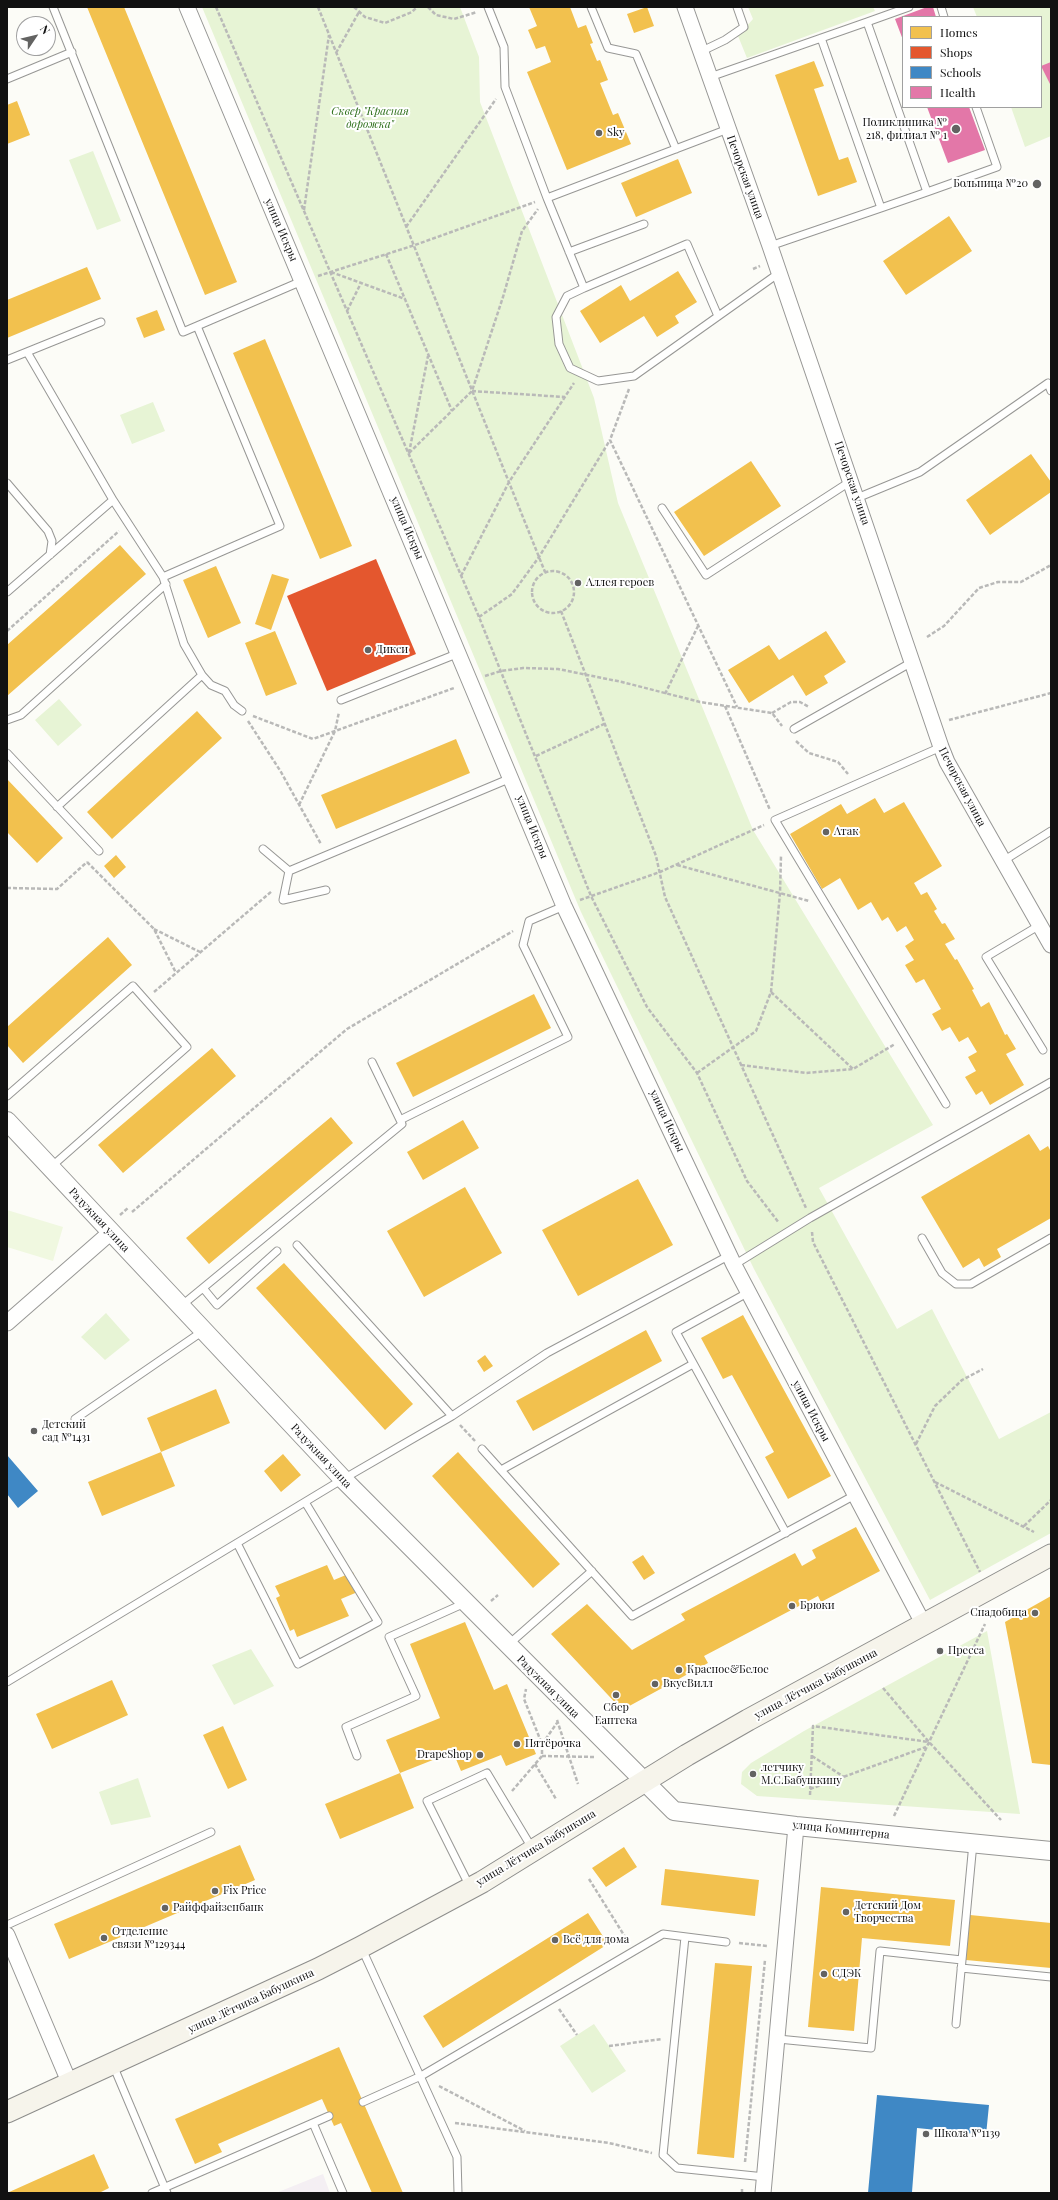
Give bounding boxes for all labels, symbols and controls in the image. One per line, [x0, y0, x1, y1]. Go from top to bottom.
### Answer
north arrow [16, 16, 56, 56]
legend [902, 16, 1042, 108]
text: N [37, 22, 54, 37]
text: Homes [940, 24, 978, 40]
text: Shops [940, 44, 972, 60]
text: Schools [940, 64, 981, 80]
text: Health [940, 84, 976, 100]
park label: Сквер "Красная дорожка" [331, 105, 409, 131]
place label: Поликлиника № 218, филиал № 1 [862, 116, 947, 142]
marker: Поликлиника № 218, филиал № 1 [950, 123, 962, 135]
place label: Sky [607, 126, 625, 140]
marker: Sky [594, 128, 604, 138]
street label: Печорская улица [724, 134, 766, 220]
place label: Больница №20 [953, 177, 1028, 191]
marker: Больница №20 [1031, 178, 1043, 190]
street label: улица Искры [262, 197, 300, 263]
street label: Печорская улица [831, 439, 873, 527]
street label: улица Искры [388, 495, 426, 561]
place label: Аллея героев [586, 576, 654, 590]
marker: Аллея героев [573, 578, 583, 588]
place label: Дикси [376, 643, 408, 657]
marker: Дикси [363, 645, 373, 655]
street label: Печорская улица [936, 745, 988, 829]
street label: улица Искры [513, 793, 551, 861]
place label: Атак [834, 825, 858, 839]
marker: Атак [821, 827, 831, 837]
street label: улица Искры [647, 1088, 687, 1154]
street label: Радужная улица [66, 1185, 132, 1255]
street label: улица Искры [789, 1378, 833, 1444]
place label: Детский сад №1431 [42, 1418, 90, 1444]
street label: Радужная улица [288, 1421, 354, 1491]
marker: Детский сад №1431 [29, 1426, 39, 1436]
place label: Брюки [800, 1599, 835, 1613]
marker: Брюки [787, 1601, 797, 1611]
place label: Снадобица [970, 1606, 1027, 1620]
marker: Снадобица [1030, 1608, 1040, 1618]
place label: Пресса [948, 1644, 984, 1658]
street label: улица Лётчика Бабушкина [752, 1646, 880, 1722]
marker: Пресса [935, 1646, 945, 1656]
street label: Радужная улица [514, 1653, 582, 1721]
place label: Красное&Белое [687, 1663, 769, 1677]
marker: Красное&Белое [674, 1665, 684, 1675]
place label: ВкусВилл [663, 1677, 713, 1691]
marker: ВкусВилл [650, 1679, 660, 1689]
marker: Сбер Еаптека [611, 1690, 621, 1700]
place label: Сбер Еаптека [595, 1701, 637, 1727]
place label: Пятёрочка [525, 1737, 581, 1751]
marker: Пятёрочка [512, 1739, 522, 1749]
place label: DrapeShop [417, 1748, 472, 1762]
marker: DrapeShop [475, 1750, 485, 1760]
place label: летчику М.С.Бабушкину [761, 1761, 842, 1787]
marker: летчику М.С.Бабушкину [748, 1769, 758, 1779]
street label: улица Лётчика Бабушкина [474, 1807, 598, 1889]
street label: улица Коминтерна [792, 1818, 890, 1842]
place label: Fix Price [223, 1884, 266, 1898]
marker: Fix Price [210, 1886, 220, 1896]
place label: Детский Дом Творчества [854, 1899, 921, 1925]
place label: Райффайзенбанк [173, 1901, 264, 1915]
marker: Райффайзенбанк [160, 1903, 170, 1913]
marker: Детский Дом Творчества [841, 1907, 851, 1917]
place label: Отделение связи №129344 [112, 1925, 185, 1951]
marker: Отделение связи №129344 [99, 1933, 109, 1943]
place label: Всё для дома [563, 1933, 629, 1947]
marker: Всё для дома [550, 1935, 560, 1945]
street label: улица Лётчика Бабушкина [186, 1966, 316, 2036]
place label: СДЭК [832, 1967, 861, 1981]
marker: СДЭК [819, 1969, 829, 1979]
place label: Школа №1139 [934, 2127, 1000, 2141]
marker: Школа №1139 [921, 2129, 931, 2139]

